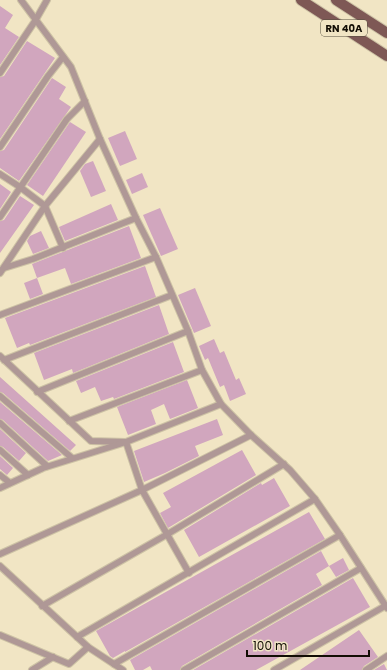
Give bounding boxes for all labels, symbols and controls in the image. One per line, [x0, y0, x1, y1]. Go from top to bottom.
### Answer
road number: RN 40A [321, 20, 367, 36]
scale bar [247, 632, 369, 658]
text: 100 m [253, 637, 287, 654]

